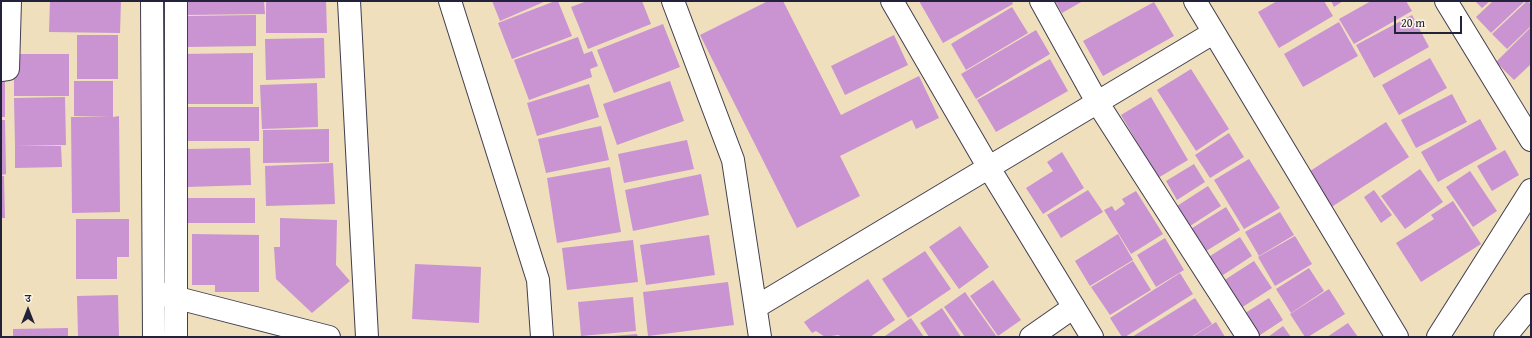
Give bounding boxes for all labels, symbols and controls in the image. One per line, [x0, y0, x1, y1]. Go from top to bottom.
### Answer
scale bar [1396, 8, 1464, 34]
text: 20 m [1401, 14, 1425, 31]
north arrow [8, 290, 48, 330]
text: उ [25, 290, 31, 306]

